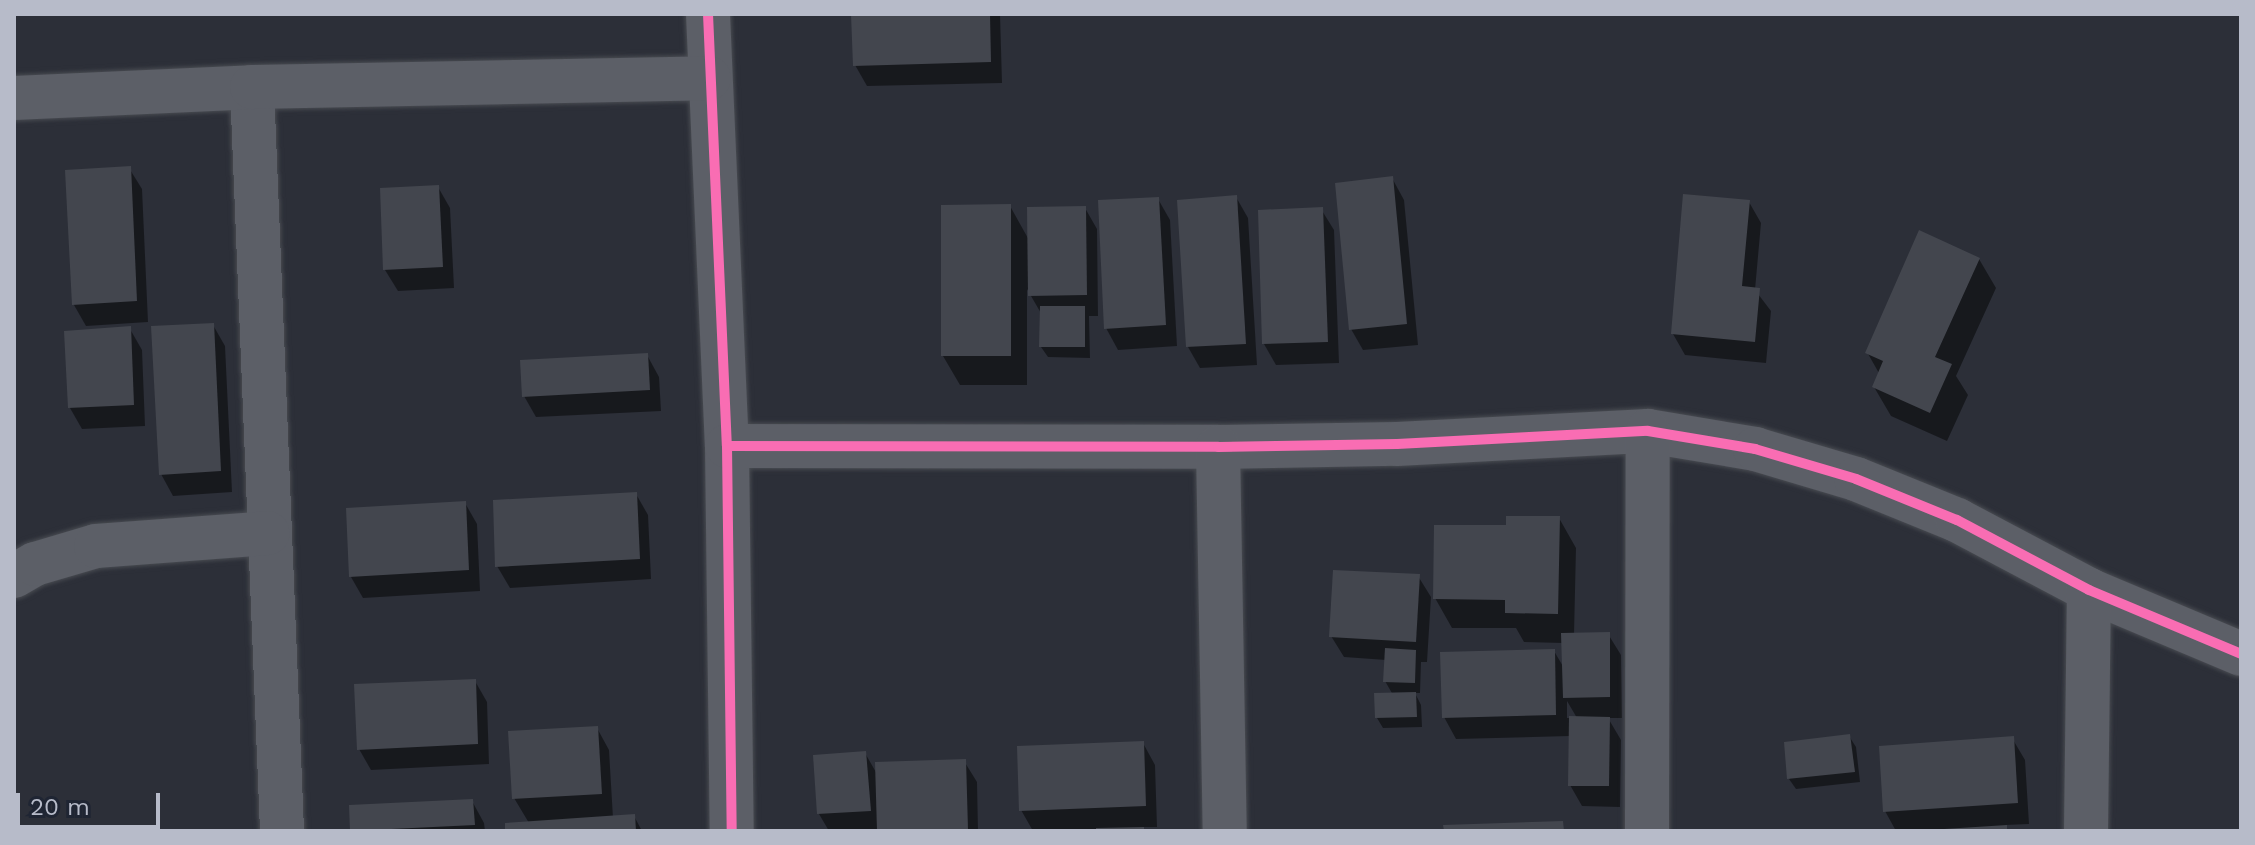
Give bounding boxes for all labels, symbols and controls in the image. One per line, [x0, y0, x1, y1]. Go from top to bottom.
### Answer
scale bar [20, 777, 164, 827]
text: 20 m [30, 793, 90, 821]

